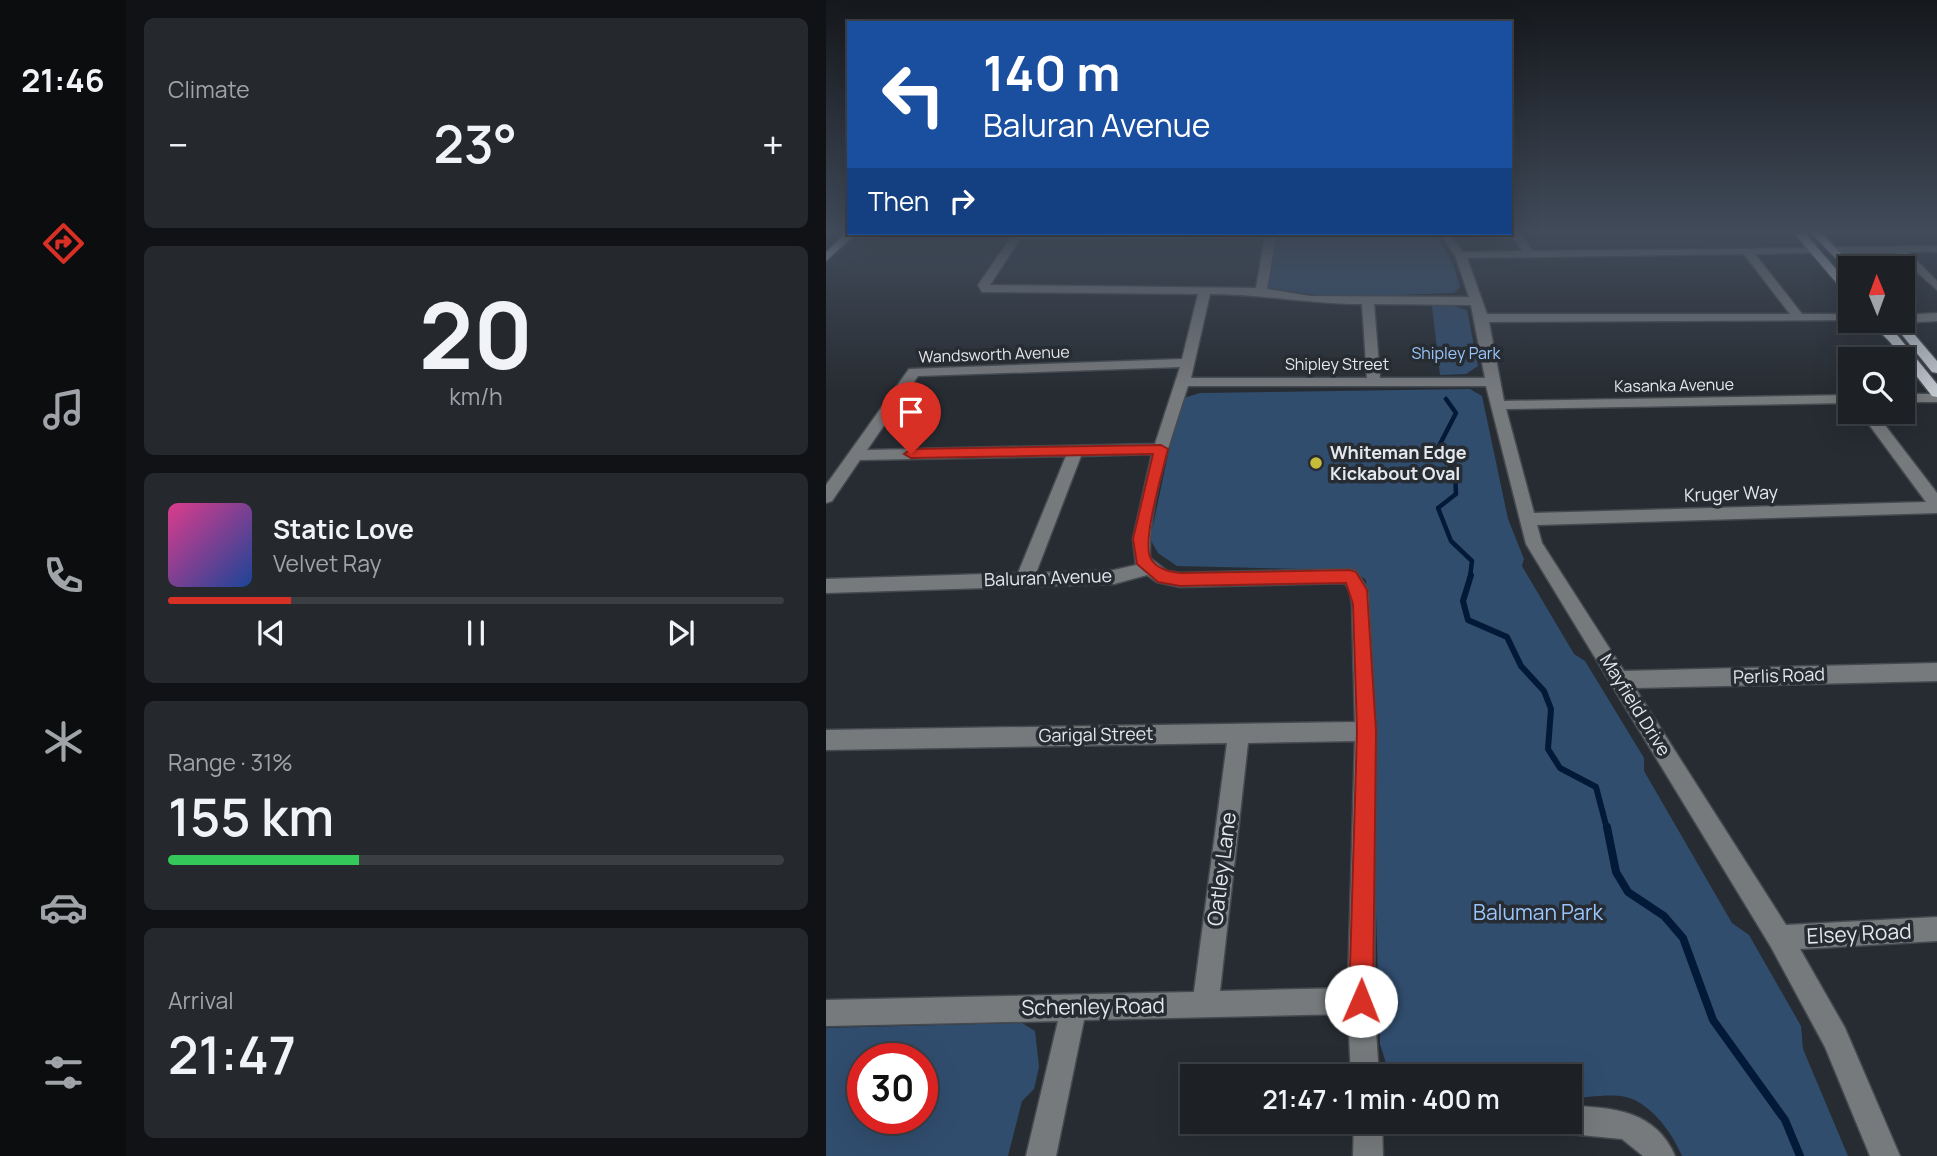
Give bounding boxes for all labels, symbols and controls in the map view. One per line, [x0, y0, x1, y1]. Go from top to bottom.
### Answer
text: 140 m [983, 39, 1120, 106]
icon: left [868, 49, 959, 140]
text: 21:46 [21, 58, 105, 102]
text: Climate [168, 73, 250, 105]
text: Baluran Avenue [983, 103, 1211, 147]
text: 23° [433, 108, 517, 179]
text: − [168, 118, 189, 170]
text: + [762, 118, 784, 170]
icon: right [943, 182, 981, 220]
text: Then [868, 183, 929, 219]
icon: directions [39, 219, 88, 268]
north arrow [1838, 256, 1914, 332]
map controls [1838, 256, 1915, 424]
text: 20 [419, 272, 533, 396]
street label: Wandsworth Avenue [918, 340, 1070, 368]
park label: Shipley Park [1411, 342, 1502, 364]
button: search [1838, 347, 1915, 424]
street label: Shipley Street [1285, 353, 1389, 375]
street label: Kasanka Avenue [1614, 373, 1734, 397]
text: km/h [449, 380, 503, 412]
pin [881, 382, 941, 454]
icon: music [39, 385, 88, 434]
icon: arrive [892, 393, 930, 431]
place label: Whiteman Edge Kickabout Oval [1330, 440, 1467, 485]
marker: Whiteman Edge Kickabout Oval [1308, 455, 1324, 471]
street label: Kruger Way [1684, 479, 1779, 507]
text: Static Love [273, 511, 414, 547]
text: Velvet Ray [273, 547, 382, 579]
icon: phone [39, 551, 88, 600]
street label: Baluran Avenue [984, 563, 1112, 591]
icon: previous [252, 614, 290, 652]
icon: pause [457, 614, 495, 652]
icon: next [662, 614, 700, 652]
street label: Mayfield Drive [1595, 649, 1677, 760]
street label: Perlis Road [1733, 661, 1825, 689]
icon: climate [39, 717, 88, 766]
street label: Garigal Street [1038, 721, 1154, 747]
text: Range · 31% [168, 746, 293, 778]
text: 155 km [168, 781, 334, 852]
street label: Oatley Lane [1200, 810, 1242, 927]
icon: car [39, 883, 88, 932]
park label: Baluman Park [1473, 898, 1604, 926]
street label: Elsey Road [1806, 916, 1912, 950]
position arrow [1324, 964, 1398, 1038]
text: Arrival [168, 984, 234, 1016]
street label: Schenley Road [1021, 991, 1165, 1021]
text: 21:47 [168, 1019, 296, 1090]
speed limit sign: 30 [847, 1043, 938, 1134]
icon: filters [39, 1048, 88, 1097]
text: 21:47 · 1 min · 400 m [1262, 1081, 1500, 1117]

